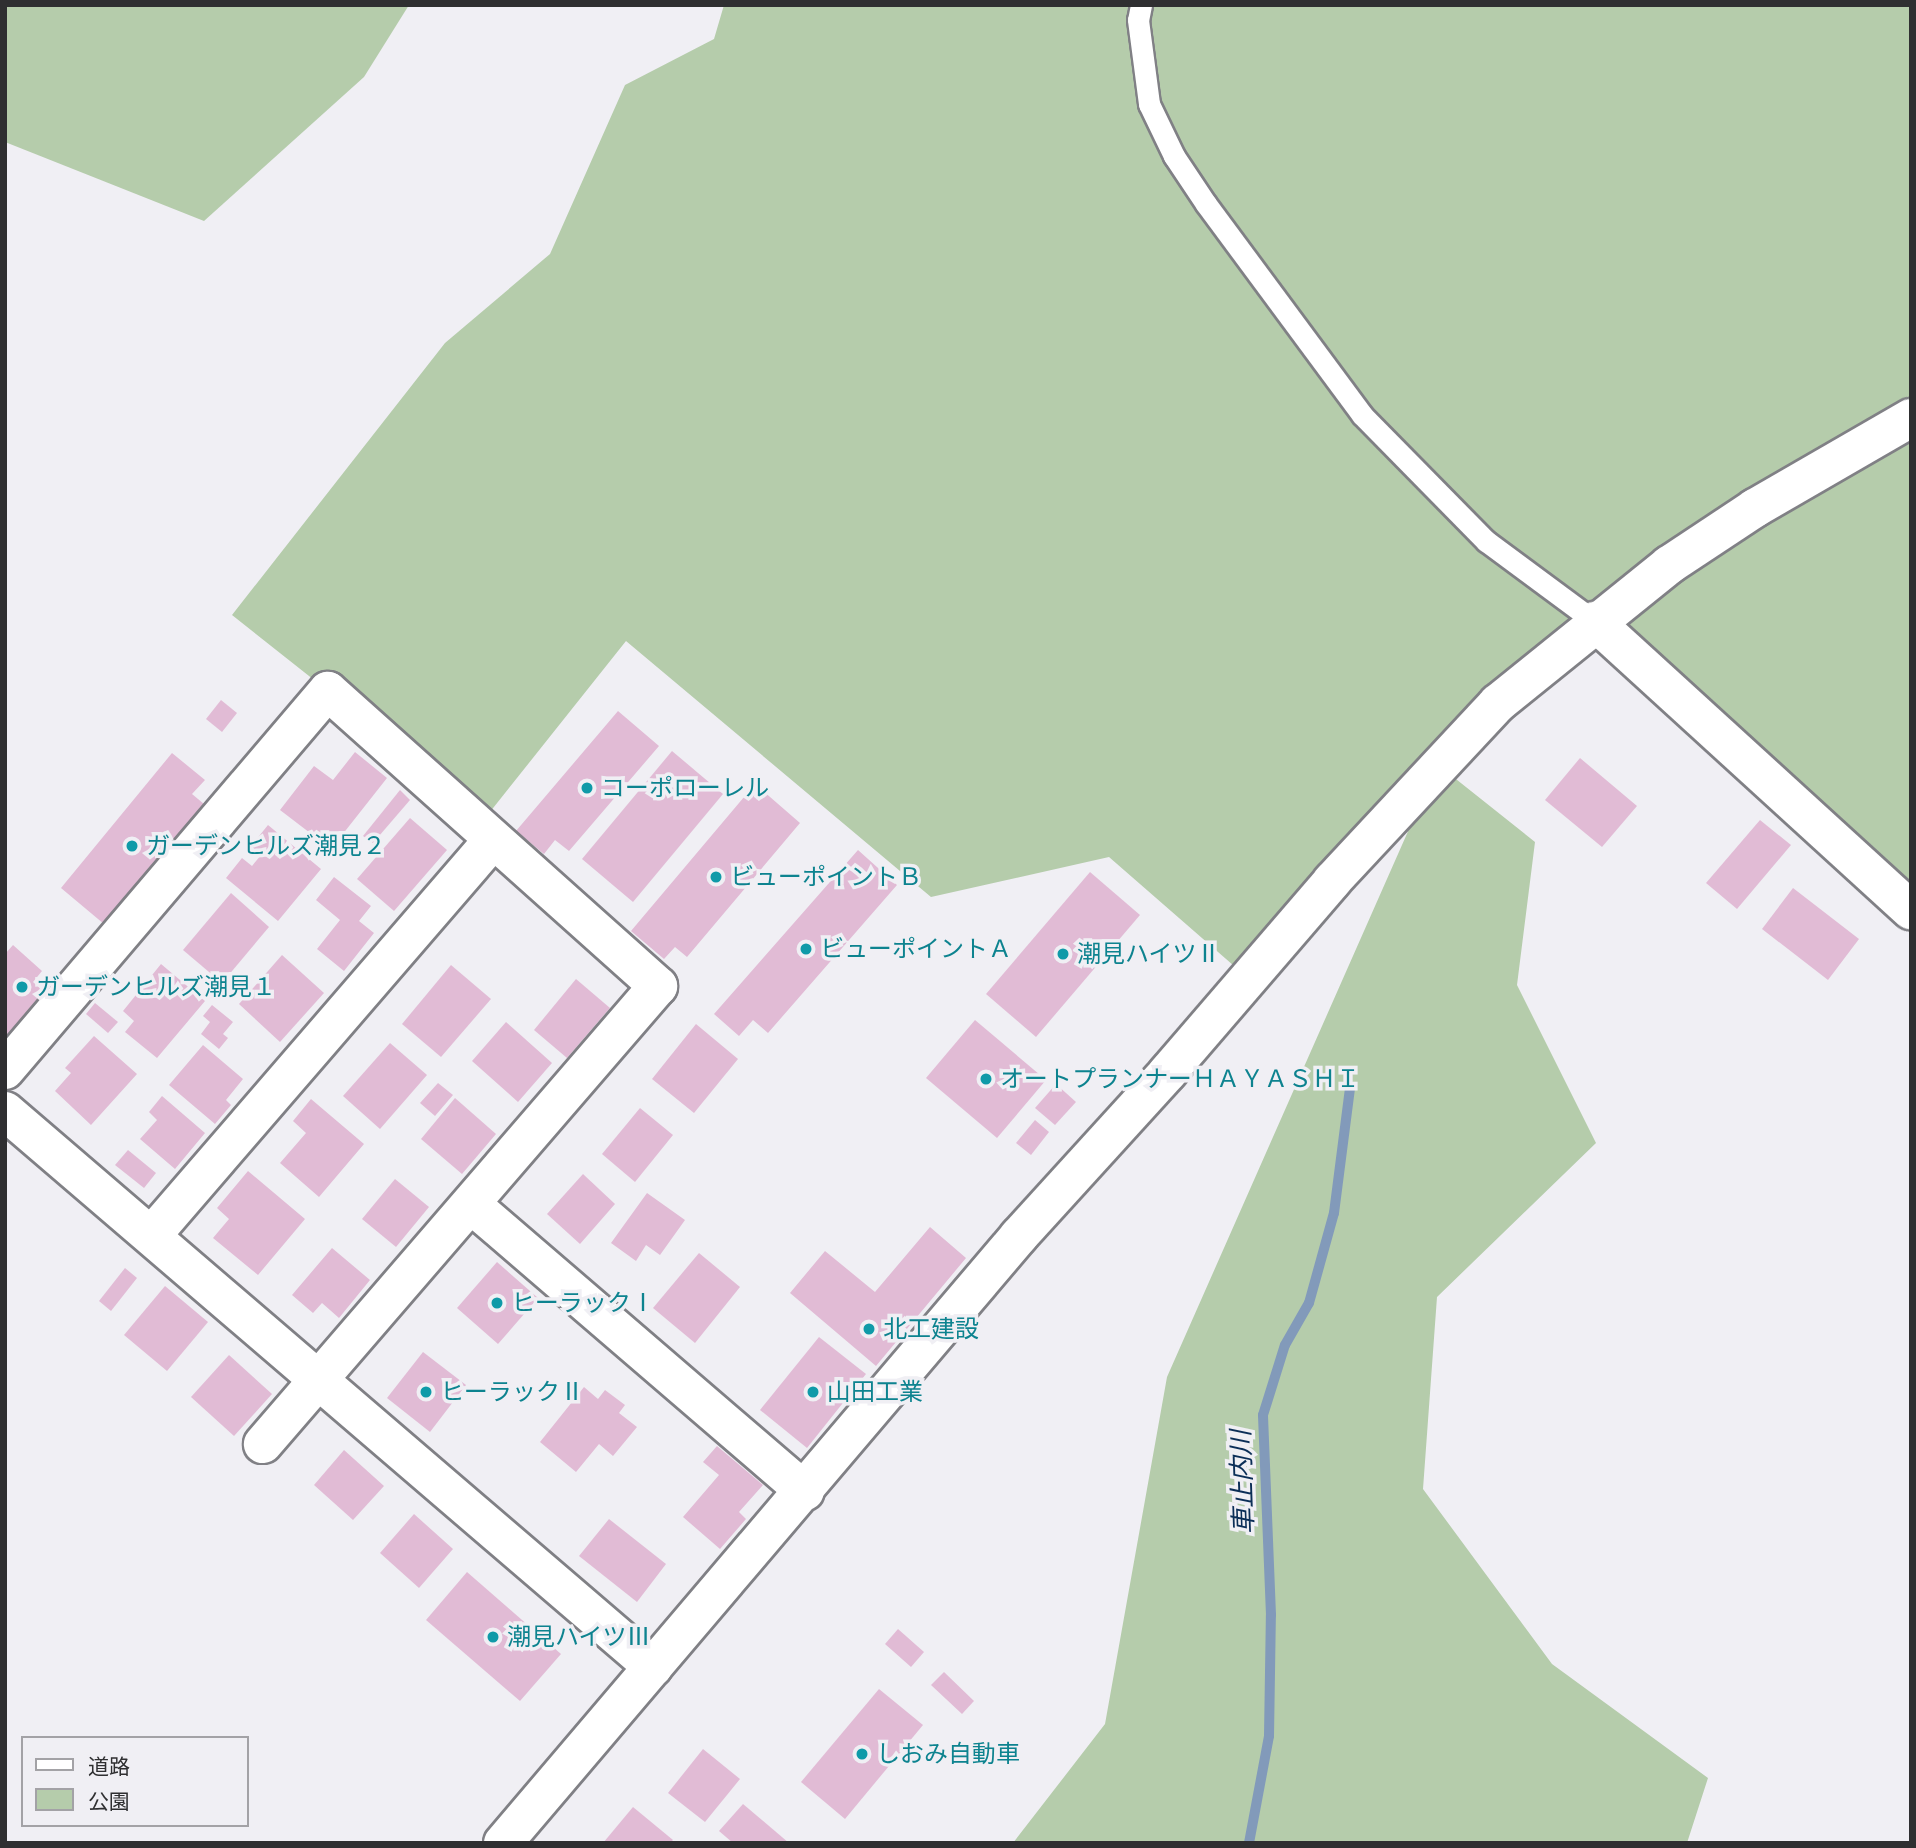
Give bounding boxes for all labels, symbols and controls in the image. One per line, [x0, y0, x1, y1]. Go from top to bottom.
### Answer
place label: コーポローレル [601, 774, 769, 802]
marker: コーポローレル [579, 780, 595, 796]
place label: ガーデンヒルズ潮見２ [146, 832, 386, 860]
marker: ガーデンヒルズ潮見２ [124, 838, 140, 854]
place label: ビューポイントＢ [730, 863, 922, 891]
marker: ビューポイントＢ [708, 869, 724, 885]
place label: ビューポイントＡ [820, 935, 1012, 963]
place label: 潮見ハイツⅡ [1077, 940, 1221, 968]
marker: ビューポイントＡ [798, 941, 814, 957]
marker: 潮見ハイツⅡ [1055, 946, 1071, 962]
place label: ガーデンヒルズ潮見１ [36, 973, 276, 1001]
marker: ガーデンヒルズ潮見１ [14, 979, 30, 995]
place label: オートプランナーＨＡＹＡＳＨＩ [1000, 1065, 1360, 1093]
marker: オートプランナーＨＡＹＡＳＨＩ [978, 1071, 994, 1087]
place label: ヒーラックⅠ [511, 1289, 655, 1317]
marker: ヒーラックⅠ [489, 1295, 505, 1311]
place label: 北工建設 [883, 1315, 979, 1343]
marker: 北工建設 [861, 1321, 877, 1337]
place label: ヒーラックⅡ [440, 1378, 584, 1406]
place label: 山田工業 [827, 1378, 923, 1406]
marker: ヒーラックⅡ [418, 1384, 434, 1400]
marker: 山田工業 [805, 1384, 821, 1400]
water label: 車止内川 [1226, 1429, 1260, 1535]
place label: 潮見ハイツⅢ [507, 1623, 651, 1651]
marker: 潮見ハイツⅢ [485, 1629, 501, 1645]
legend [21, 1736, 248, 1827]
place label: しおみ自動車 [876, 1740, 1020, 1768]
marker: しおみ自動車 [854, 1746, 870, 1762]
text: 道路 [88, 1754, 130, 1778]
text: 公園 [88, 1789, 130, 1813]

